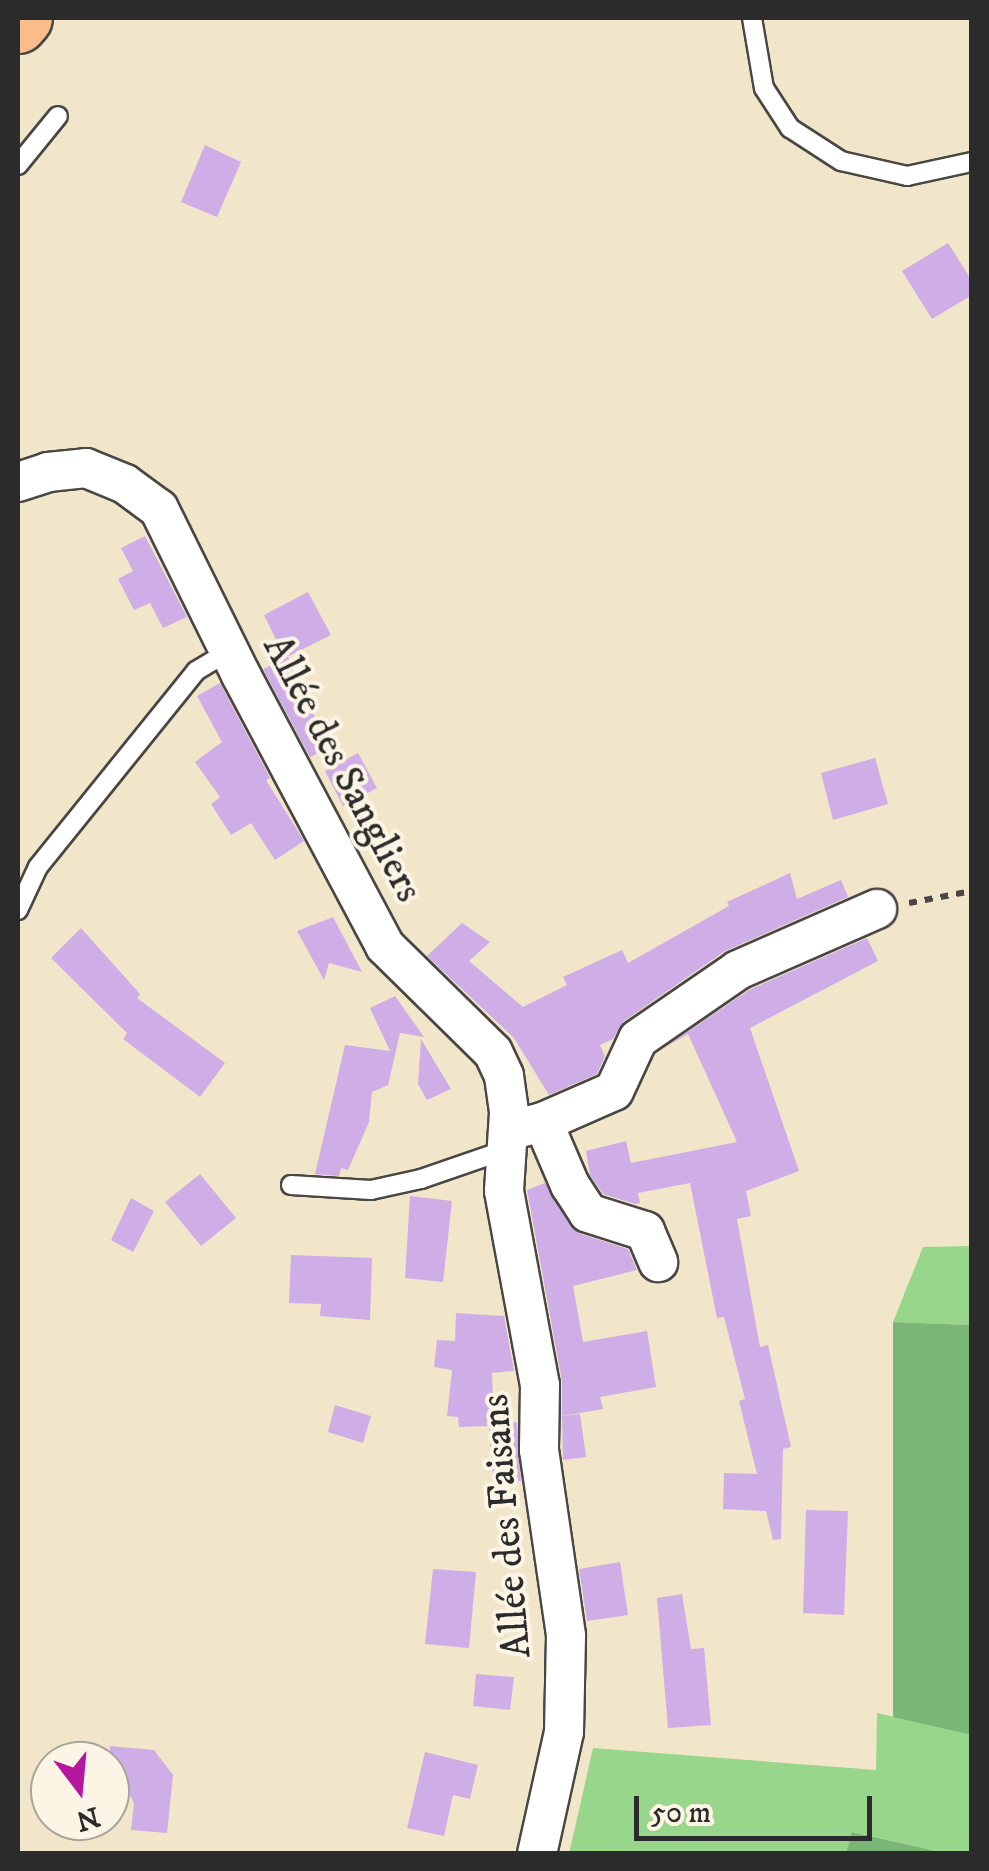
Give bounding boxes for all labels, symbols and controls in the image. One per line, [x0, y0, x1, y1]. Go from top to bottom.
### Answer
street label: Allée des Sangliers [252, 628, 432, 910]
street label: Allée des Faisans [472, 1392, 542, 1660]
north arrow [30, 1741, 130, 1841]
scale bar [639, 1776, 876, 1838]
text: 50 m [651, 1795, 711, 1832]
text: N [72, 1798, 104, 1838]

